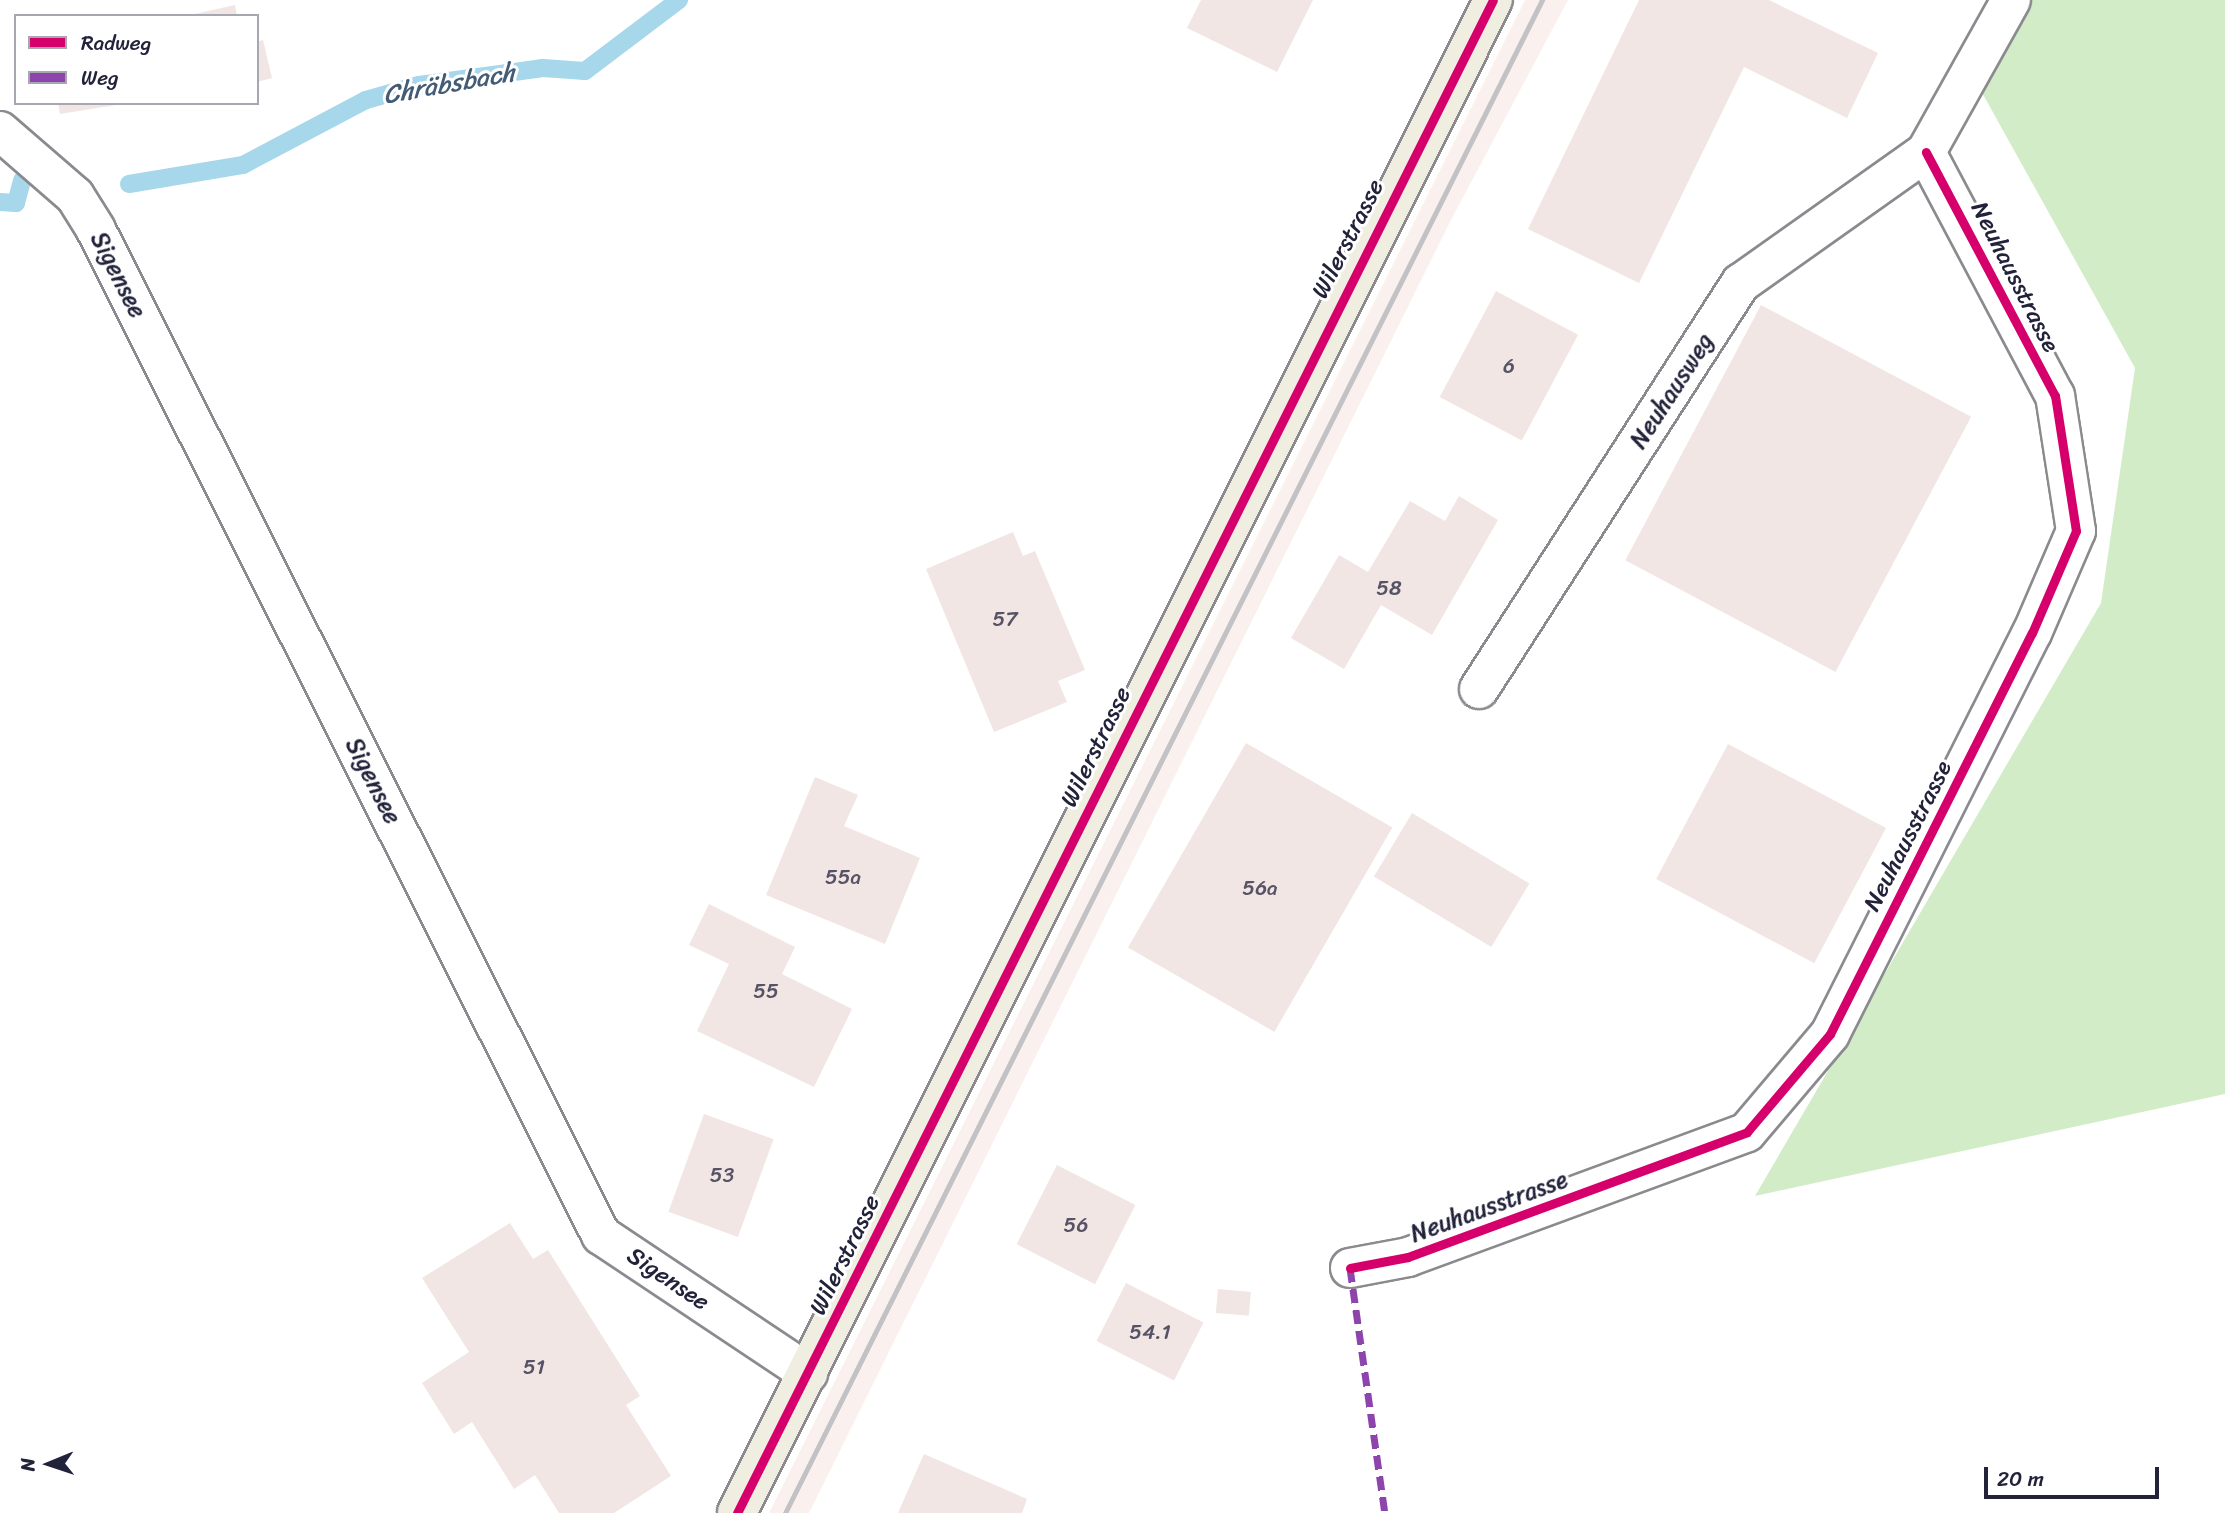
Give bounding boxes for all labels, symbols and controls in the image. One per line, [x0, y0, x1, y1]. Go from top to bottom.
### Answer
legend [14, 14, 259, 105]
text: Radweg [81, 24, 151, 62]
water label: Chräbsbach [381, 57, 517, 111]
text: Weg [81, 59, 119, 97]
street label: Wilerstrasse [1306, 175, 1390, 303]
street label: Neuhausstrasse [1965, 197, 2065, 357]
street label: Sigensee [84, 227, 152, 323]
street label: Neuhausweg [1624, 328, 1720, 454]
house number: 6 [1503, 353, 1515, 379]
house number: 58 [1376, 575, 1402, 601]
house number: 57 [993, 606, 1017, 632]
street label: Wilerstrasse [1055, 682, 1137, 812]
street label: Sigensee [339, 733, 407, 829]
street label: Neuhausstrasse [1858, 756, 1958, 916]
house number: 55a [825, 864, 861, 890]
house number: 56a [1242, 875, 1278, 901]
house number: 55 [753, 978, 779, 1004]
house number: 53 [710, 1162, 734, 1188]
street label: Neuhausstrasse [1407, 1165, 1571, 1249]
street label: Wilerstrasse [804, 1190, 886, 1320]
house number: 56 [1064, 1212, 1088, 1238]
street label: Sigensee [621, 1241, 715, 1317]
house number: 54.1 [1129, 1319, 1171, 1345]
house number: 51 [523, 1354, 545, 1380]
north arrow [14, 1429, 84, 1499]
scale bar [1987, 1454, 2162, 1498]
text: N [11, 1458, 44, 1472]
text: 20 m [1997, 1460, 2044, 1498]

